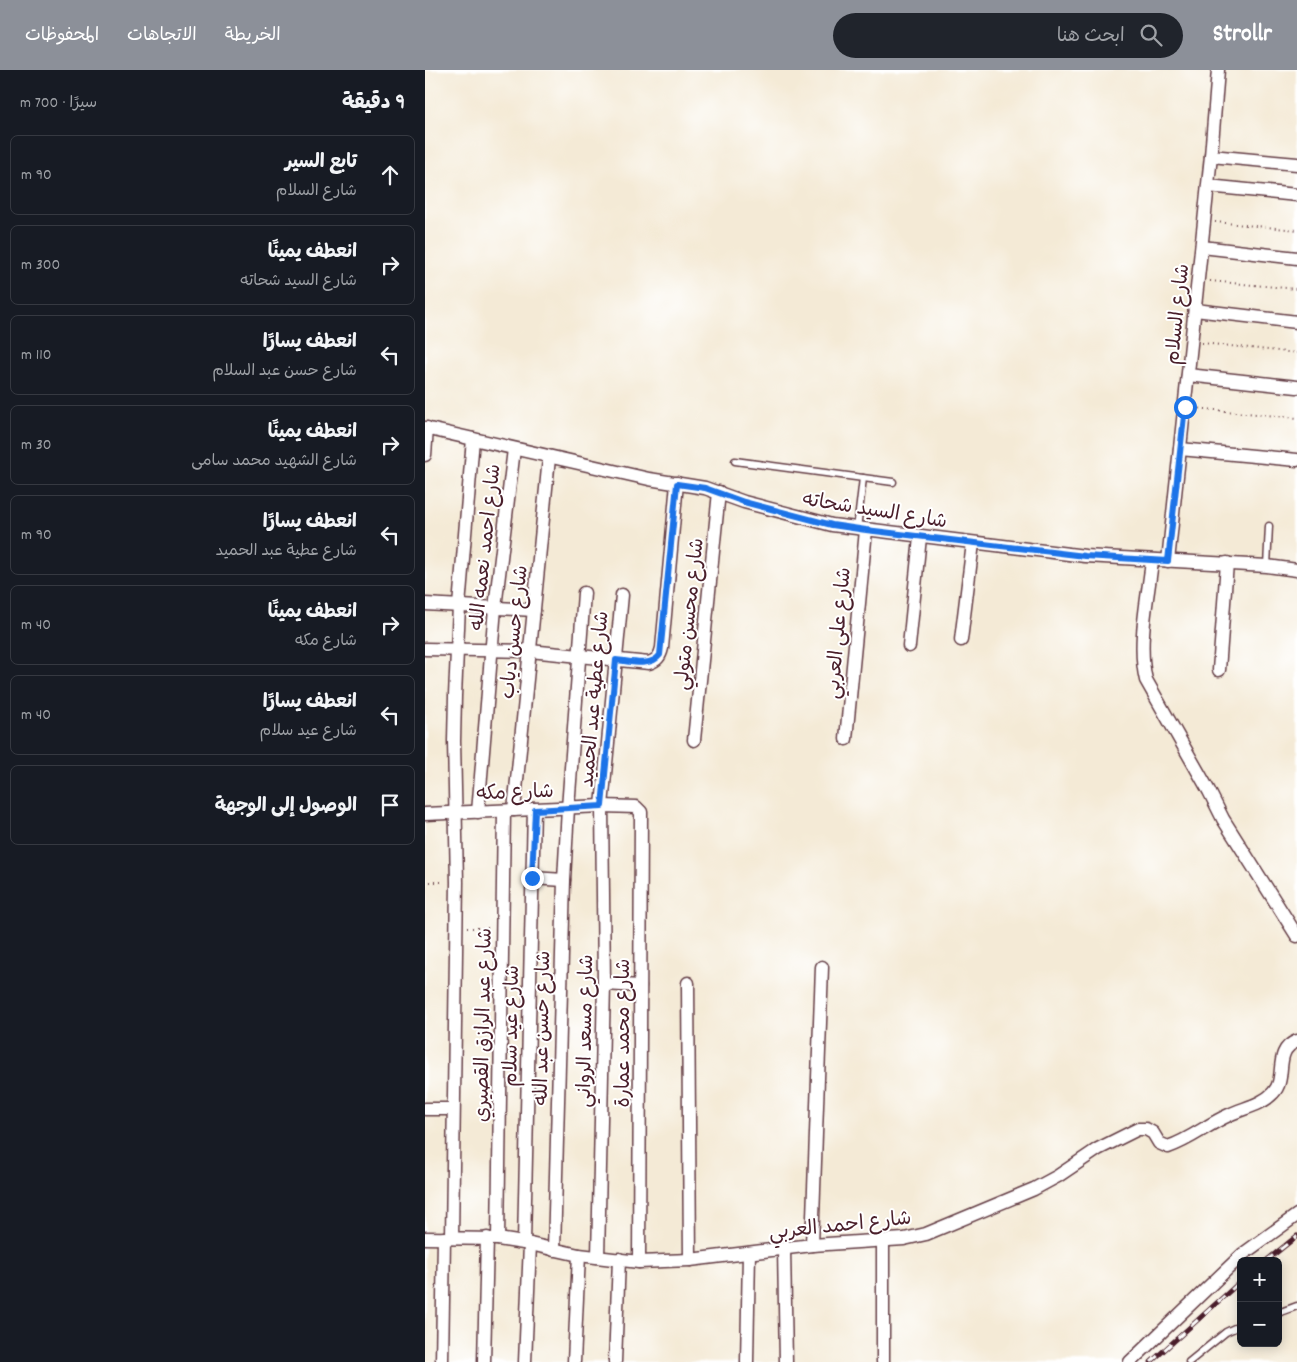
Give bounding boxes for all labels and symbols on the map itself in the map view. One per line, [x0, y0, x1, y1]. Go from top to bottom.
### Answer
street label: شارع السلام [1160, 262, 1198, 366]
route start [1174, 396, 1197, 419]
street label: شارع احمد نعمه الله [464, 463, 510, 632]
street label: شارع السيد شحاته [800, 487, 949, 537]
street label: شارع محسن متولي [669, 537, 714, 692]
street label: شارع حسن دياب [495, 564, 537, 701]
street label: شارع على العربي [820, 566, 861, 700]
street label: شارع عطية عبد الحميد [574, 610, 618, 789]
street label: شارع مكه [476, 779, 554, 809]
route end [521, 867, 544, 890]
street label: شارع عبد الرازق القصيري [469, 928, 501, 1122]
street label: شارع حسن عبد الله [529, 950, 559, 1106]
street label: شارع مسعد الرواني [572, 954, 603, 1108]
street label: شارع محمد عمارة [611, 959, 639, 1107]
street label: شارع عيد سلام [498, 965, 528, 1087]
street label: شارع احمد العربي [768, 1206, 913, 1249]

